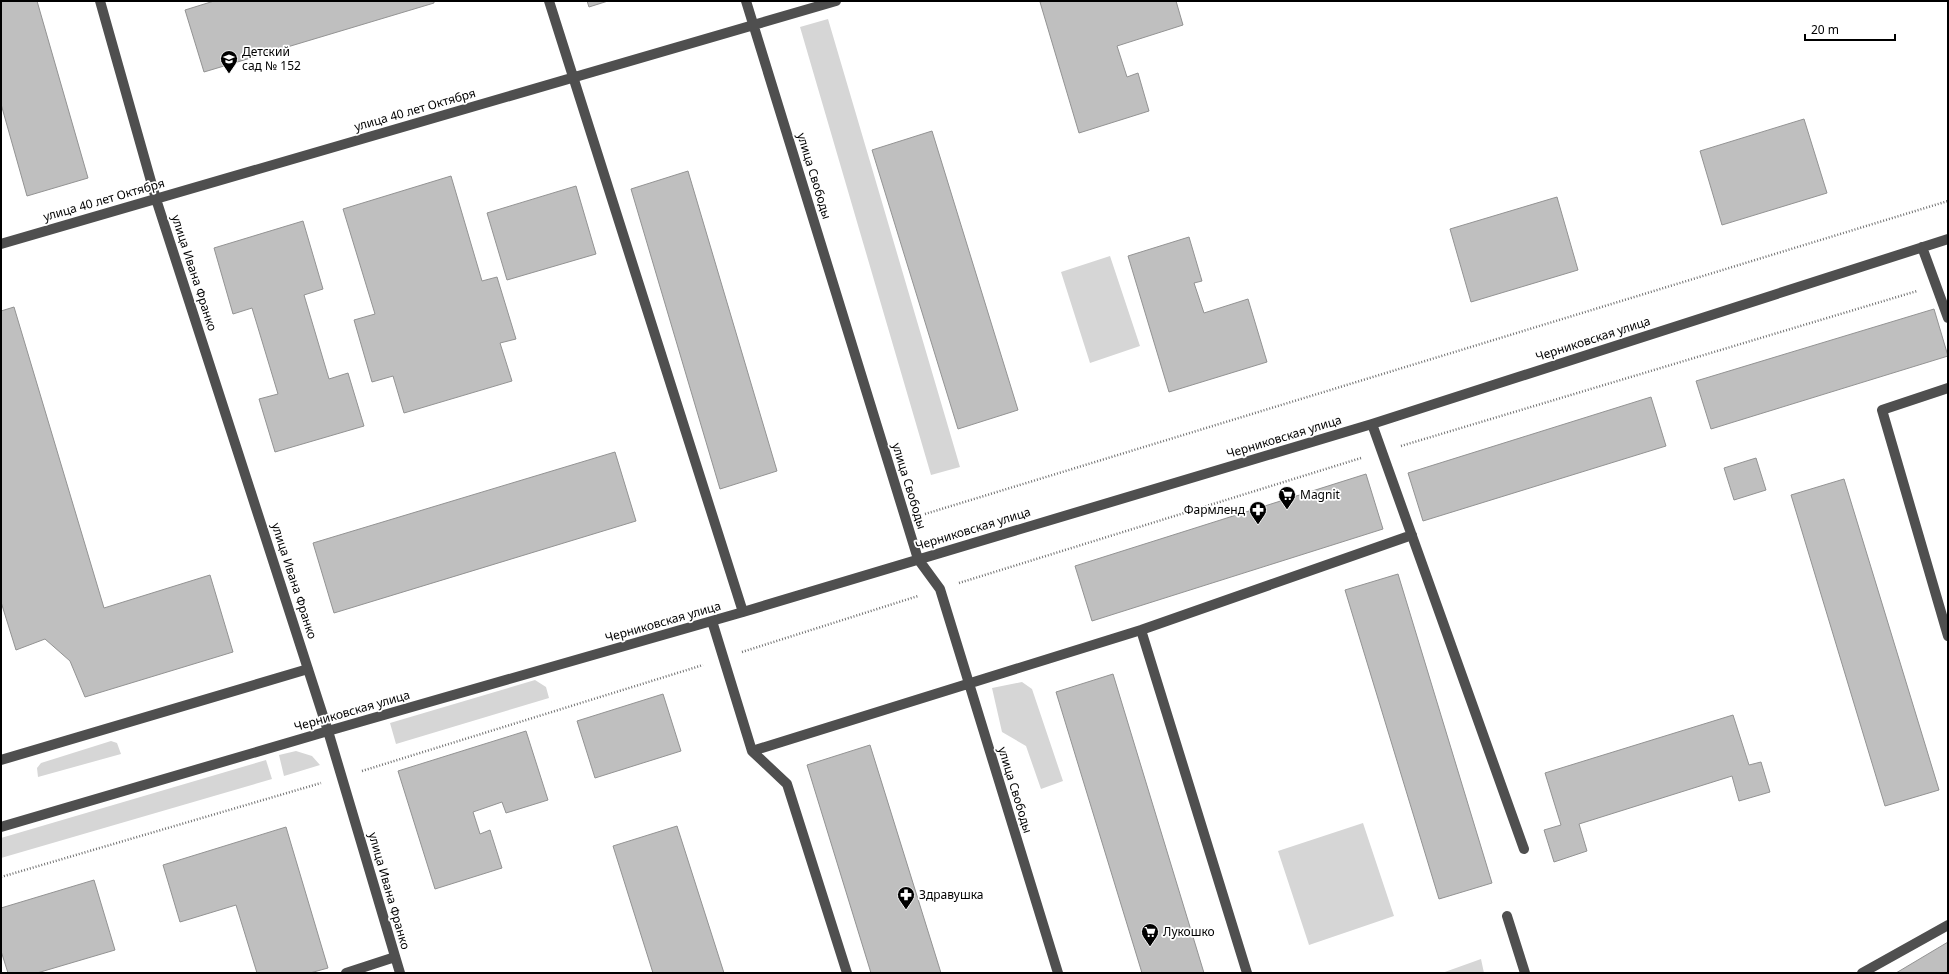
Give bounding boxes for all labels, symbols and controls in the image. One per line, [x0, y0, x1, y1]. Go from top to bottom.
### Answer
scale bar [1805, 16, 1895, 42]
text: 20 m [1811, 21, 1839, 38]
place label: Детский сад № 152 [242, 43, 301, 74]
school or university icon: Детский сад № 152 [219, 49, 239, 74]
street label: улица 40 лет Октября [352, 84, 478, 135]
street label: улица Свободы [793, 131, 836, 221]
street label: улица 40 лет Октября [41, 174, 167, 225]
street label: улица Ивана Франко [168, 213, 221, 333]
street label: Черниковская улица [1533, 312, 1652, 365]
street label: Черниковская улица [1224, 411, 1344, 462]
street label: улица Свободы [888, 441, 931, 531]
supermarket icon: Magnit [1277, 485, 1297, 510]
place label: Magnit [1300, 486, 1341, 503]
pharmacy icon: Фармленд [1248, 500, 1268, 525]
place label: Фармленд [1184, 501, 1246, 518]
street label: Черниковская улица [913, 503, 1033, 554]
street label: улица Ивана Франко [268, 521, 321, 641]
street label: Черниковская улица [603, 597, 723, 646]
street label: Черниковская улица [292, 686, 412, 735]
street label: улица Свободы [994, 745, 1037, 835]
street label: улица Ивана Франко [365, 830, 414, 951]
pharmacy icon: Здравушка [896, 885, 916, 910]
place label: Здравушка [919, 886, 983, 903]
supermarket icon: Лукошко [1140, 922, 1160, 947]
place label: Лукошко [1163, 923, 1215, 940]

